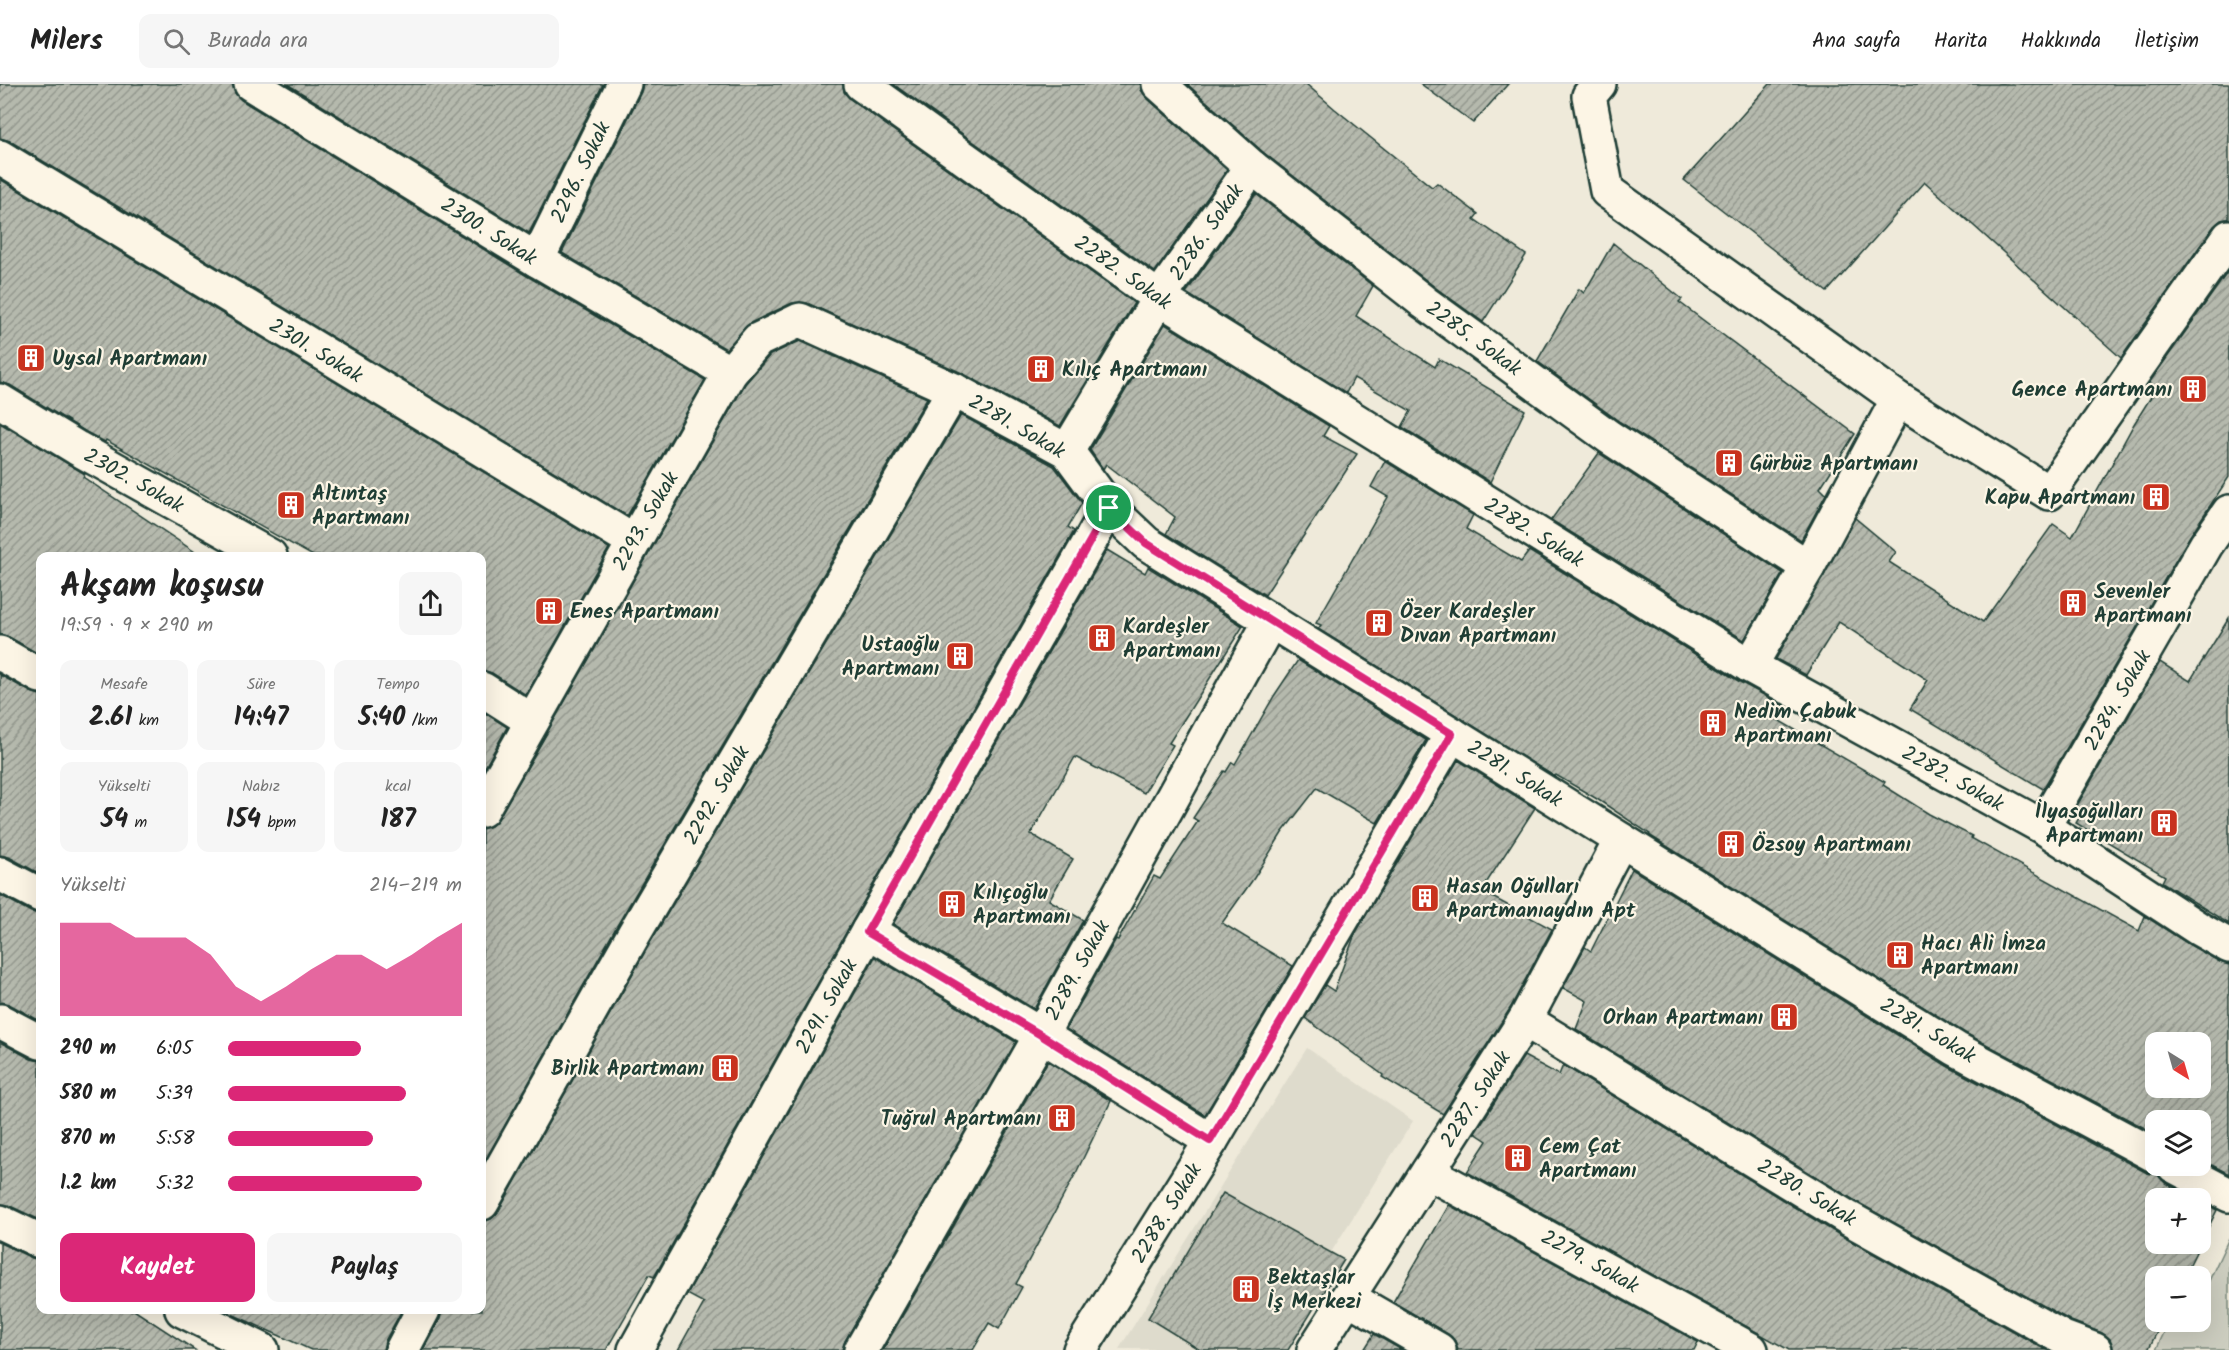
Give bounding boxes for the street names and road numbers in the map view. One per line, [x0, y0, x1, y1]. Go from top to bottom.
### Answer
street label: 2296. Sokak [542, 116, 620, 229]
street label: 2286. Sokak [1161, 177, 1253, 288]
street label: 2300. Sokak [433, 189, 543, 275]
street label: 2282. Sokak [1066, 227, 1178, 319]
street label: 2285. Sokak [1418, 293, 1528, 386]
street label: 2301. Sokak [262, 310, 369, 393]
street label: 2281. Sokak [962, 386, 1071, 468]
street label: 2302. Sokak [77, 440, 190, 523]
street label: 2293. Sokak [604, 466, 688, 578]
street label: 2282. Sokak [1477, 489, 1590, 577]
street label: 2284. Sokak [2076, 644, 2161, 758]
street label: 2281. Sokak [1460, 732, 1569, 817]
street label: 2282. Sokak [1895, 738, 2010, 821]
street label: 2292. Sokak [675, 740, 759, 852]
street label: 2289. Sokak [1037, 914, 1120, 1027]
street label: 2291. Sokak [787, 953, 867, 1061]
street label: 2281. Sokak [1873, 990, 1982, 1073]
street label: 2287. Sokak [1432, 1044, 1520, 1155]
street label: 2280. Sokak [1750, 1151, 1862, 1236]
street label: 2288. Sokak [1123, 1157, 1211, 1271]
street label: 2279. Sokak [1534, 1222, 1645, 1303]

